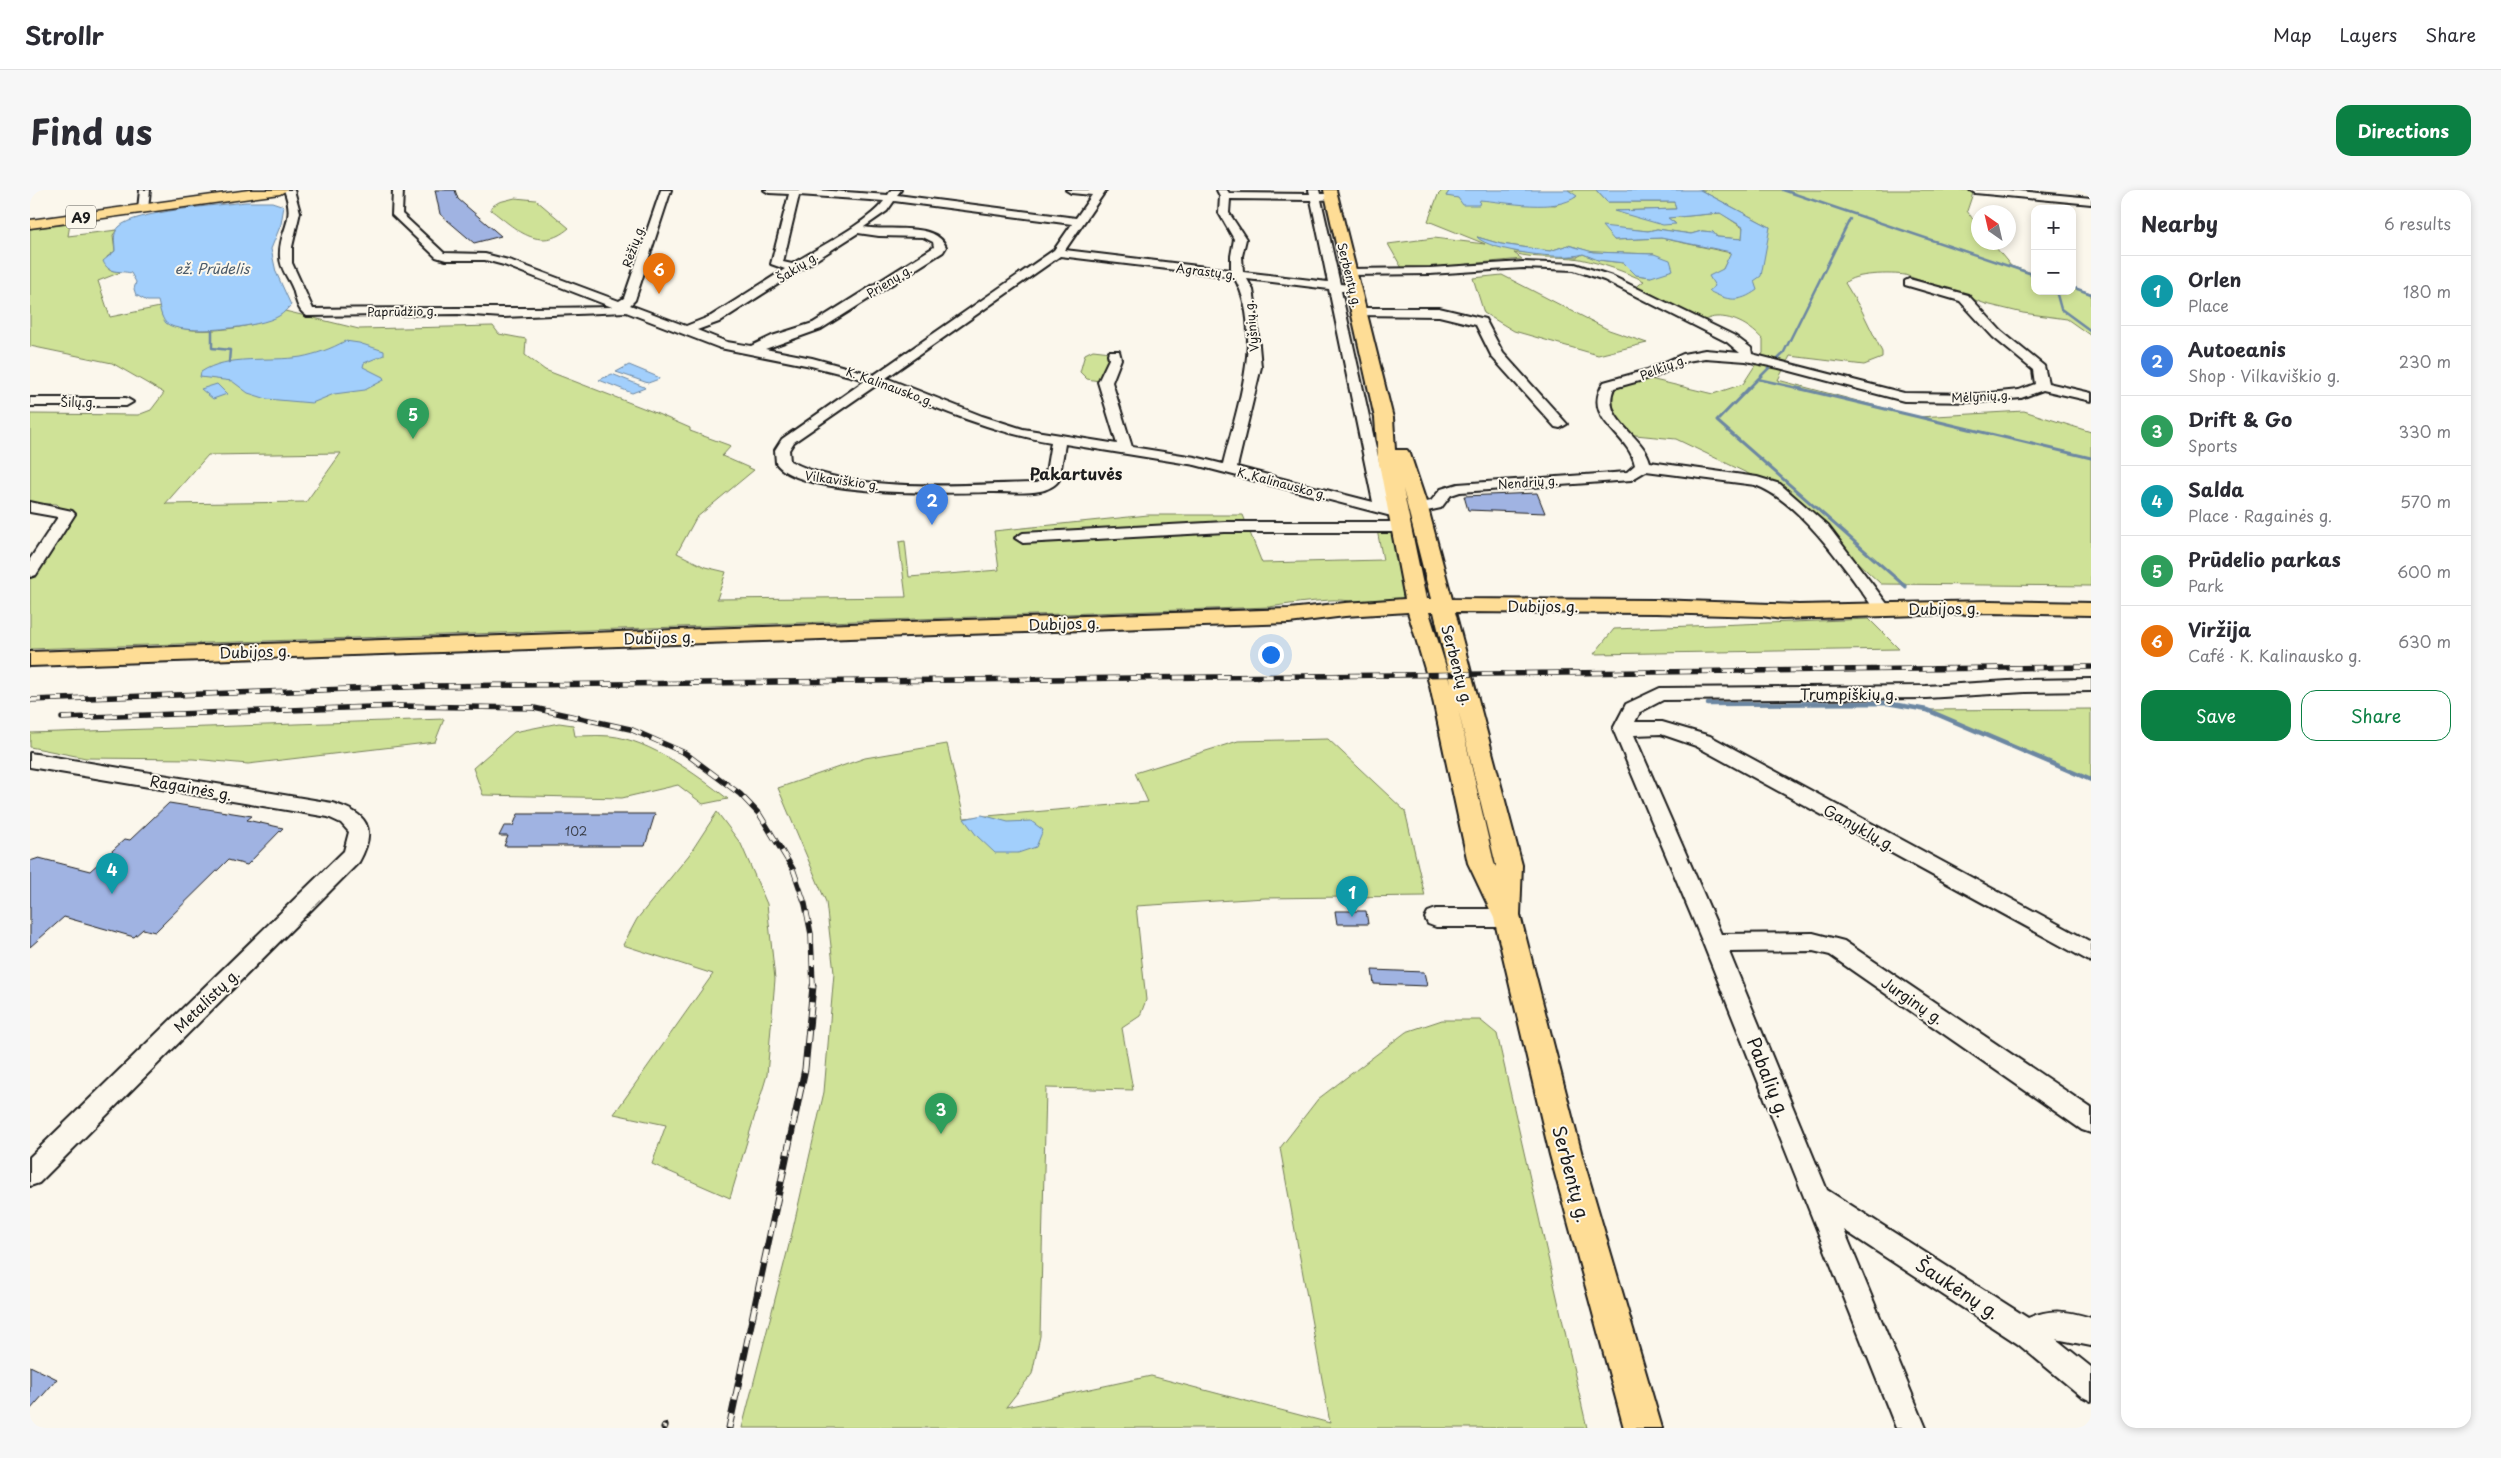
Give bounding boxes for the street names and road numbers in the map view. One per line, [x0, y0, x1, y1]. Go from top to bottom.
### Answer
road number: A9 [66, 206, 96, 228]
street label: Rėžių g. [617, 222, 649, 270]
street label: Serbentų g. [1333, 241, 1367, 309]
street label: Šakių g. [773, 247, 821, 287]
street label: Agrastų g. [1175, 258, 1237, 284]
street label: Prienų g. [863, 260, 915, 302]
street label: Vyšnių g. [1239, 299, 1263, 353]
street label: Paprūdžio g. [367, 301, 437, 321]
street label: Pelkių g. [1637, 350, 1689, 384]
street label: K. Kalinausko g. [844, 362, 936, 410]
street label: Mėlynių g. [1951, 385, 2011, 407]
street label: Šilų g. [60, 393, 96, 411]
street label: K. Kalinausko g. [1235, 462, 1329, 504]
street label: Vilkaviškio g. [804, 466, 880, 494]
street label: Nendrių g. [1497, 471, 1559, 493]
street label: Dubijos g. [1507, 594, 1579, 617]
street label: Dubijos g. [1908, 596, 1980, 620]
street label: Dubijos g. [1028, 610, 1100, 636]
street label: Serbentų g. [1436, 622, 1480, 708]
street label: Dubijos g. [623, 624, 695, 650]
street label: Dubijos g. [219, 638, 291, 664]
street label: Trumpiškių g. [1800, 682, 1898, 705]
street label: Ragainės g. [148, 768, 234, 806]
street label: Ganyklų g. [1820, 798, 1900, 856]
street label: Metalistų g. [168, 962, 244, 1038]
street label: Jurginų g. [1877, 971, 1949, 1029]
street label: Pabalių g. [1741, 1033, 1797, 1121]
street label: Serbentų g. [1546, 1123, 1598, 1225]
street label: Šaukėnų g. [1910, 1251, 2006, 1325]

